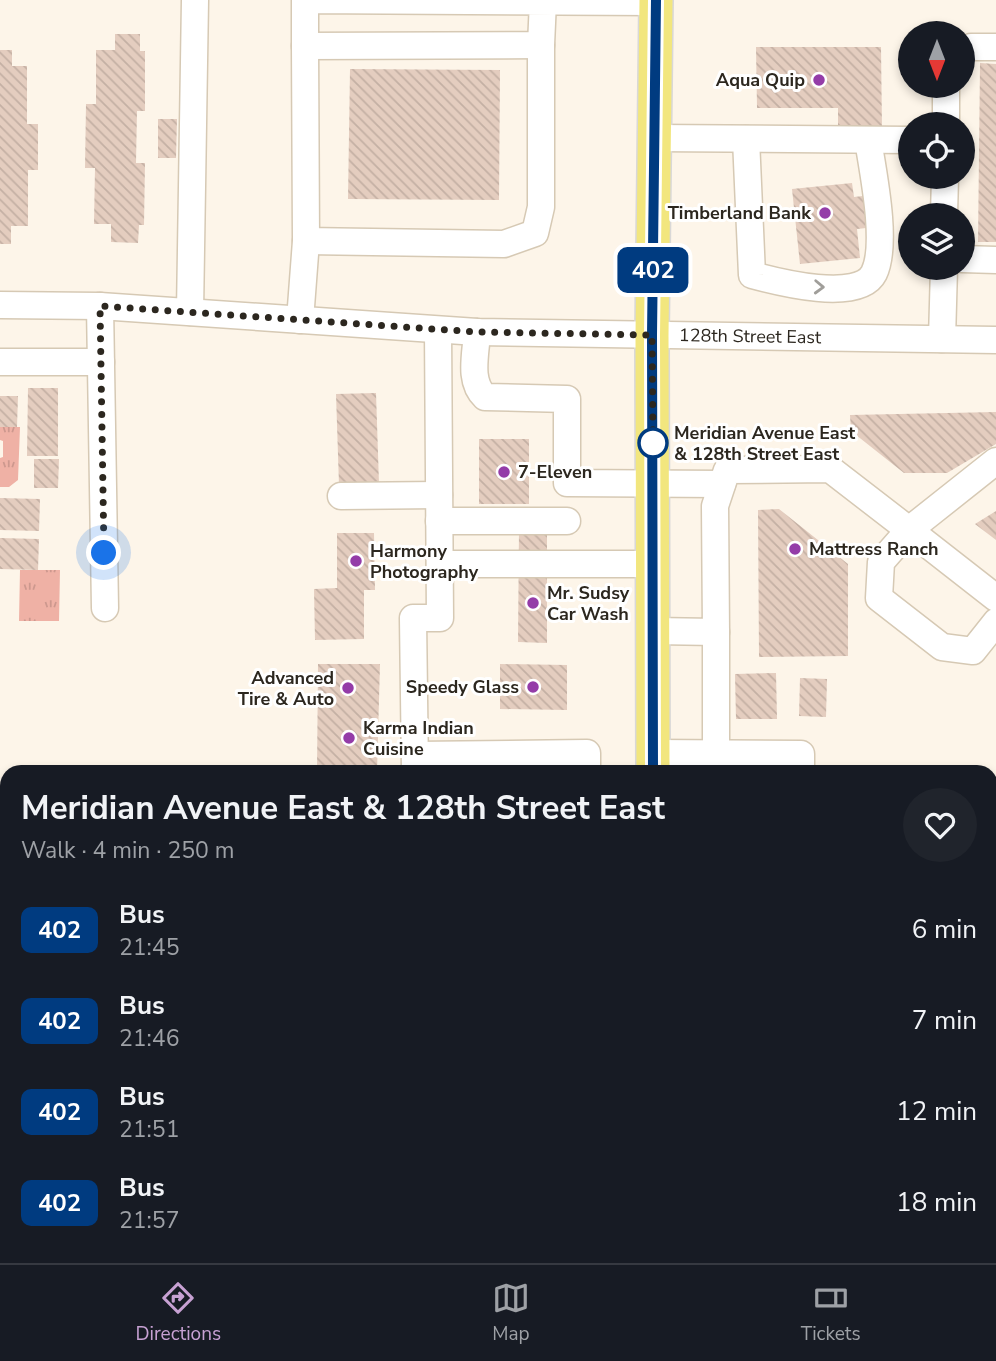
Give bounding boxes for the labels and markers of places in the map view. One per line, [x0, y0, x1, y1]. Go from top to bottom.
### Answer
place label: Aqua Quip [716, 68, 805, 92]
marker: Aqua Quip [811, 72, 827, 88]
place label: Timberland Bank [668, 201, 811, 225]
marker: Timberland Bank [817, 205, 833, 221]
place label: Meridian Avenue East & 128th Street East [674, 421, 855, 466]
marker: Meridian Avenue East & 128th Street East [638, 428, 668, 458]
place label: 7-Eleven [518, 460, 592, 484]
marker: 7-Eleven [496, 464, 512, 480]
place label: Mattress Ranch [809, 537, 939, 561]
place label: Harmony Photography [370, 539, 479, 584]
marker: Mattress Ranch [787, 541, 803, 557]
marker: Harmony Photography [348, 553, 364, 569]
place label: Mr. Sudsy Car Wash [547, 581, 630, 626]
marker: Mr. Sudsy Car Wash [525, 595, 541, 611]
place label: Advanced Tire & Auto [238, 666, 334, 711]
place label: Speedy Glass [406, 675, 519, 699]
marker: Speedy Glass [525, 679, 541, 695]
marker: Advanced Tire & Auto [340, 680, 356, 696]
place label: Karma Indian Cuisine [363, 716, 474, 761]
marker: Karma Indian Cuisine [341, 730, 357, 746]

